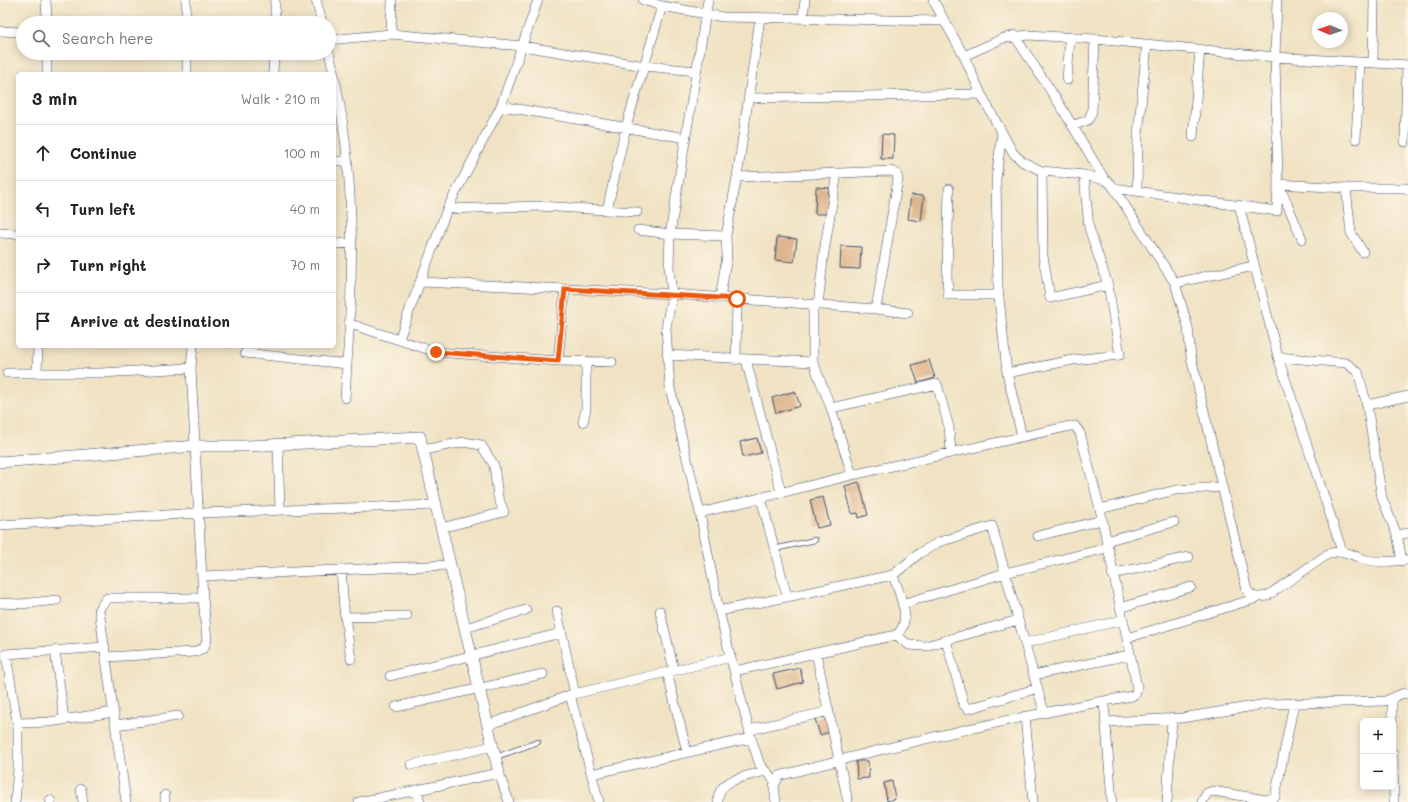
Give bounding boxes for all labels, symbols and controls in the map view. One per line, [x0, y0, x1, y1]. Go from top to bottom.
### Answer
north arrow [1312, 12, 1348, 48]
search box [16, 16, 336, 60]
icon: search [30, 27, 52, 49]
text: Search here [62, 28, 153, 48]
text: 3 min [32, 87, 77, 109]
text: Walk · 210 m [241, 90, 320, 107]
icon: ahead [32, 142, 54, 164]
text: Continue [70, 143, 137, 163]
text: 100 m [284, 144, 320, 161]
icon: left [32, 198, 54, 220]
text: Turn left [70, 199, 135, 219]
text: 40 m [290, 200, 320, 217]
icon: right [32, 254, 54, 276]
text: Turn right [70, 255, 147, 275]
text: 70 m [290, 256, 320, 273]
route start [728, 290, 746, 308]
icon: arrive [32, 310, 54, 332]
text: Arrive at destination [70, 311, 230, 331]
route end [427, 343, 445, 361]
map controls [1360, 718, 1396, 790]
button: + [1360, 718, 1396, 754]
button: − [1360, 754, 1396, 790]

